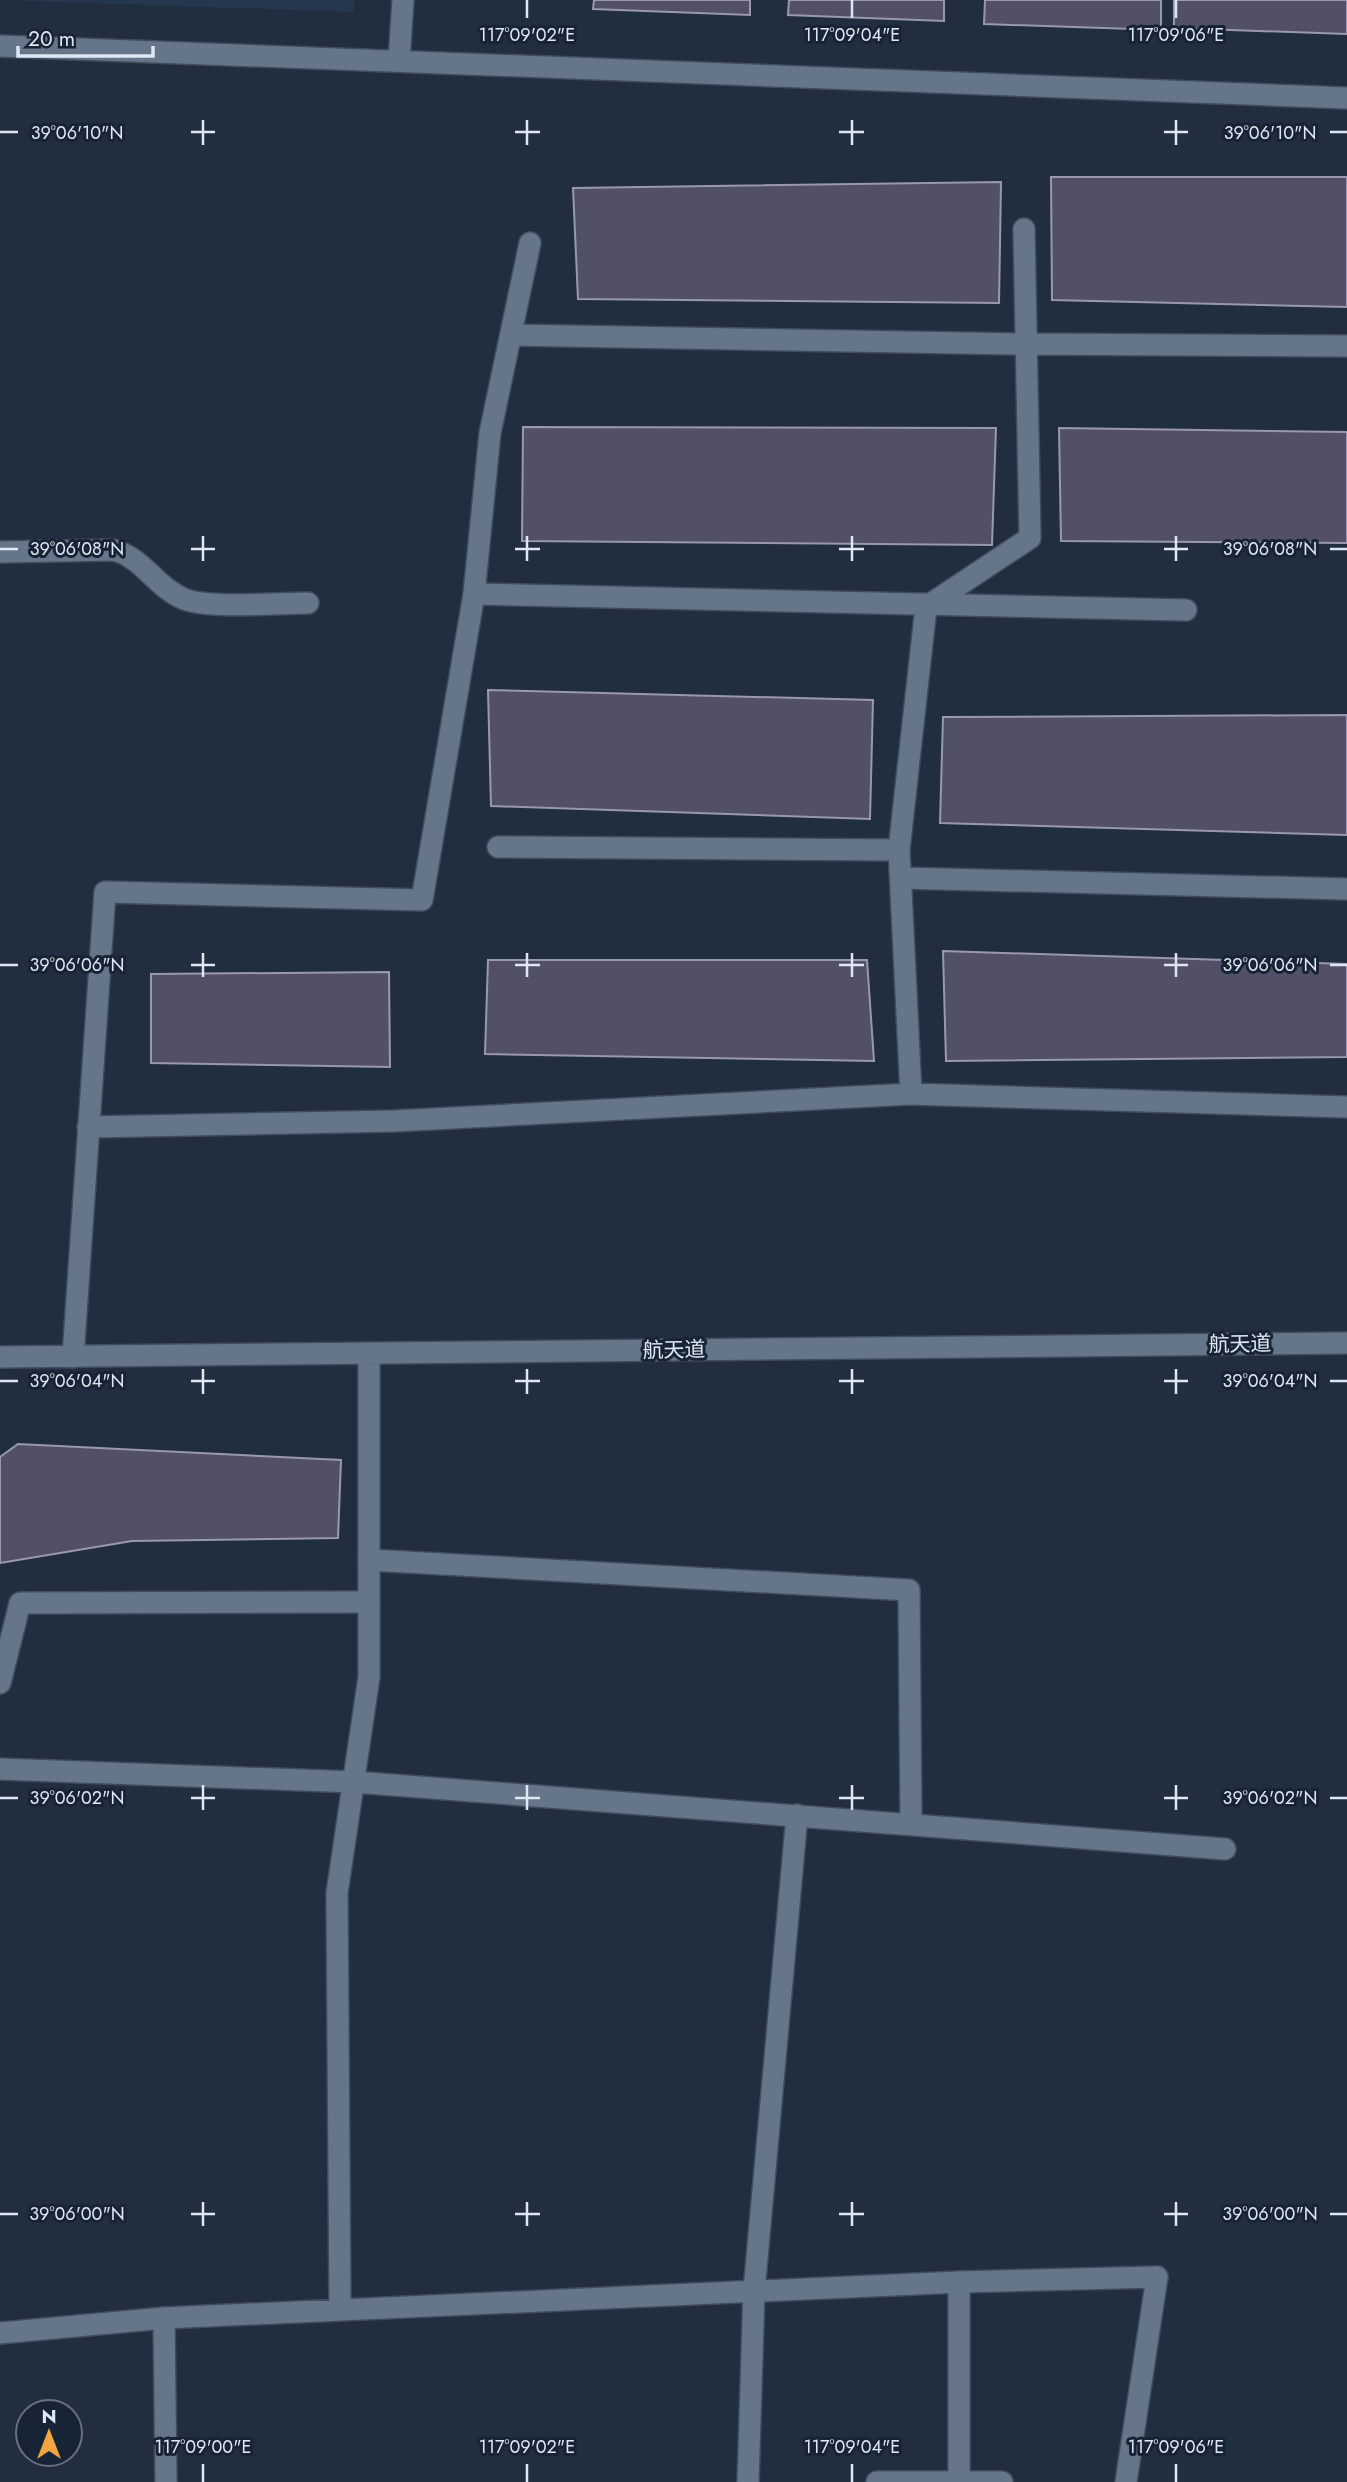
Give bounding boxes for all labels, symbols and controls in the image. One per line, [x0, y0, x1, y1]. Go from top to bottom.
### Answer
scale bar [18, 14, 152, 58]
text: 117°09'02"E [479, 22, 575, 48]
text: 117°09'04"E [804, 22, 900, 48]
text: 117°09'06"E [1128, 22, 1224, 48]
text: 20 m [28, 24, 75, 54]
text: 39°06'10"N [31, 120, 123, 146]
text: 39°06'10"N [1224, 120, 1316, 146]
text: 39°06'08"N [30, 536, 124, 562]
text: 39°06'08"N [1223, 536, 1317, 562]
text: 39°06'06"N [30, 952, 125, 978]
text: 39°06'06"N [1223, 952, 1318, 978]
street label: 航天道 [1208, 1328, 1272, 1360]
street label: 航天道 [642, 1334, 706, 1366]
text: 39°06'04"N [29, 1368, 125, 1394]
text: 39°06'04"N [1222, 1368, 1318, 1394]
text: 39°06'02"N [30, 1785, 124, 1811]
text: 39°06'02"N [1223, 1785, 1317, 1811]
text: 39°06'00"N [29, 2201, 125, 2227]
text: 39°06'00"N [1222, 2201, 1318, 2227]
north arrow [14, 2398, 84, 2468]
text: N [41, 2403, 57, 2430]
text: 117°09'00"E [155, 2434, 251, 2460]
text: 117°09'02"E [479, 2434, 575, 2460]
text: 117°09'04"E [804, 2434, 900, 2460]
text: 117°09'06"E [1128, 2434, 1224, 2460]

